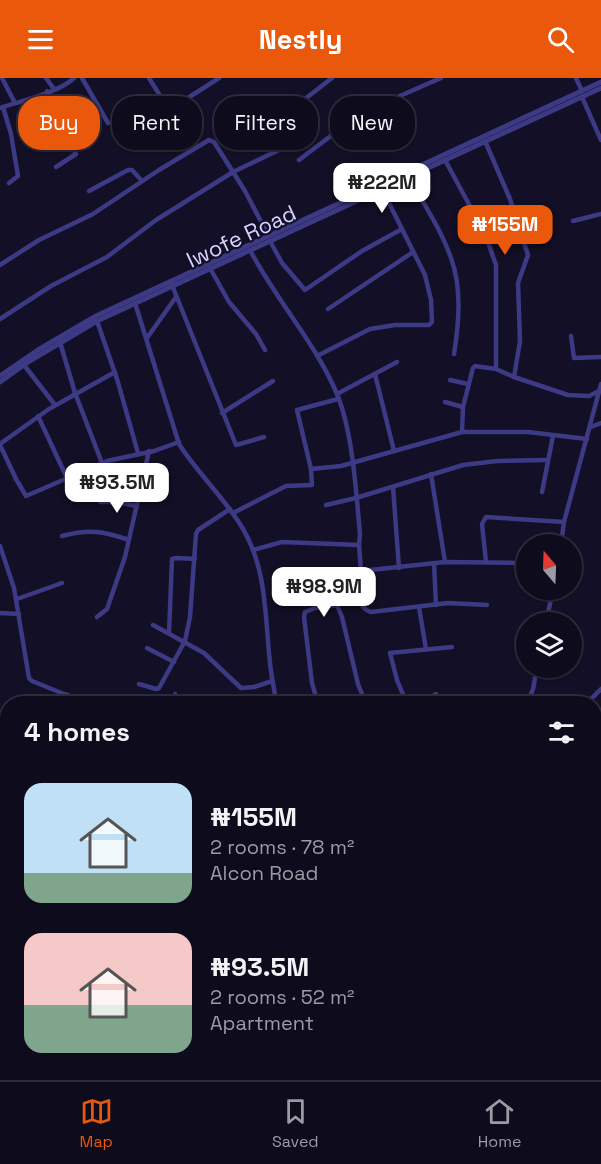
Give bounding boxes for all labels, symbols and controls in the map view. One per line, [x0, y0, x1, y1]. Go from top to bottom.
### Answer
text: Nestly [259, 22, 342, 57]
icon: menu [24, 23, 57, 56]
icon: search [544, 23, 577, 56]
chip: Buy [18, 96, 100, 150]
chip: Rent [112, 96, 202, 150]
chip: Filters [214, 96, 318, 150]
chip: New [330, 96, 415, 150]
pin: ₦222M [340, 163, 424, 214]
text: ₦222M [347, 169, 417, 195]
street label: Iwofe Road [182, 198, 300, 274]
pin: ₦155M [463, 205, 547, 256]
text: ₦155M [472, 211, 538, 237]
pin: ₦93.5M [68, 463, 166, 514]
text: ₦93.5M [79, 469, 155, 495]
north arrow [516, 534, 582, 600]
map controls [516, 534, 582, 678]
pin: ₦98.9M [275, 567, 373, 618]
text: ₦98.9M [286, 573, 362, 599]
button: layers [516, 612, 582, 678]
text: 4 homes [24, 715, 130, 749]
icon: filters [545, 716, 578, 749]
text: ₦155M [210, 800, 297, 834]
icon: home [72, 807, 144, 879]
text: 2 rooms · 78 m² [210, 834, 354, 860]
text: Alcon Road [210, 860, 318, 886]
text: ₦93.5M [210, 950, 309, 984]
icon: home [72, 957, 144, 1029]
text: 2 rooms · 52 m² [210, 984, 354, 1010]
text: Apartment [210, 1010, 314, 1036]
tab: Map [80, 1095, 113, 1152]
tab: Saved [272, 1095, 319, 1152]
tab: Home [478, 1095, 521, 1152]

